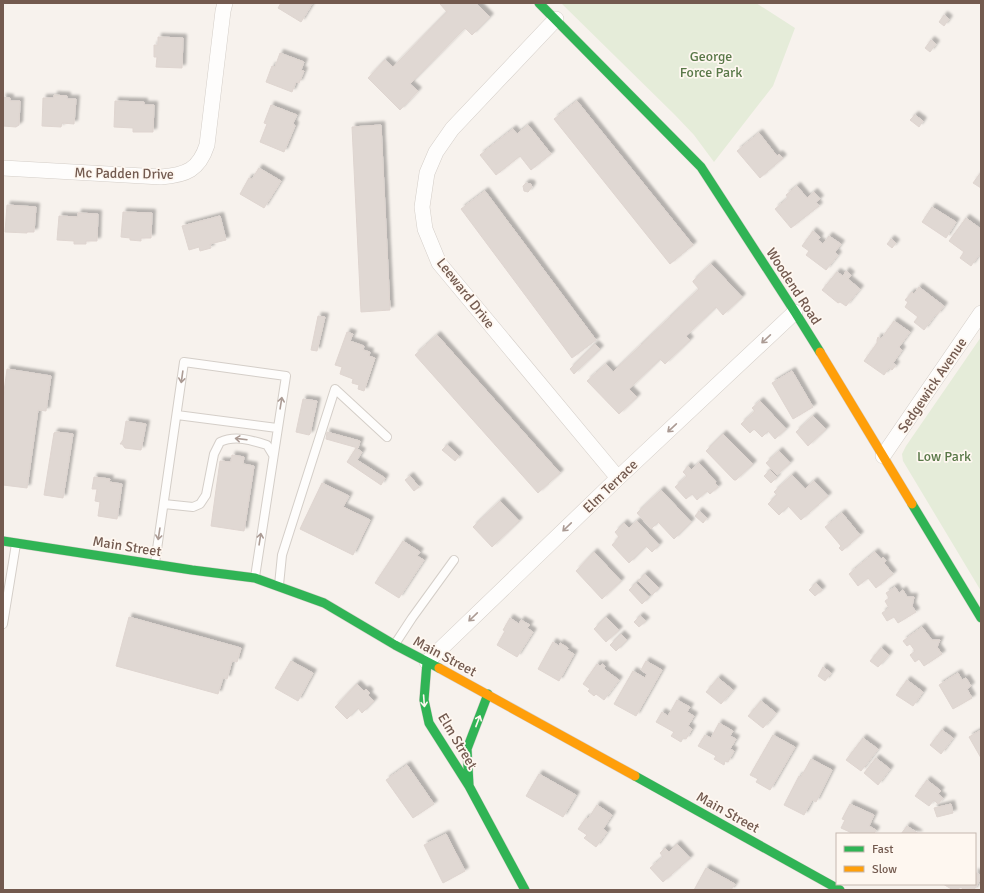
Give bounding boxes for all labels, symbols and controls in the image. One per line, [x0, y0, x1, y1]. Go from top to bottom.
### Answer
park label: George Force Park [680, 48, 742, 81]
street label: Mc Padden Drive [74, 164, 174, 183]
street label: Woodend Road [762, 245, 825, 328]
street label: Leeward Drive [433, 255, 498, 332]
one-way arrow [761, 334, 771, 343]
street label: Sedgewick Avenue [894, 335, 971, 436]
one-way arrow [178, 370, 186, 383]
one-way arrow [277, 397, 285, 410]
one-way arrow [667, 423, 677, 432]
one-way arrow [235, 435, 248, 443]
park label: Low Park [917, 448, 971, 465]
street label: Elm Terrace [579, 456, 641, 517]
one-way arrow [562, 522, 572, 532]
one-way arrow [155, 527, 163, 540]
street label: Main Street [91, 533, 163, 560]
one-way arrow [256, 533, 264, 546]
one-way arrow [468, 612, 478, 622]
street label: Main Street [410, 633, 479, 680]
one-way arrow [421, 694, 428, 707]
street label: Elm Street [434, 710, 481, 773]
one-way arrow [474, 715, 482, 727]
street label: Main Street [693, 788, 762, 837]
legend [836, 833, 976, 885]
text: Fast [872, 842, 893, 857]
text: Slow [872, 862, 897, 877]

